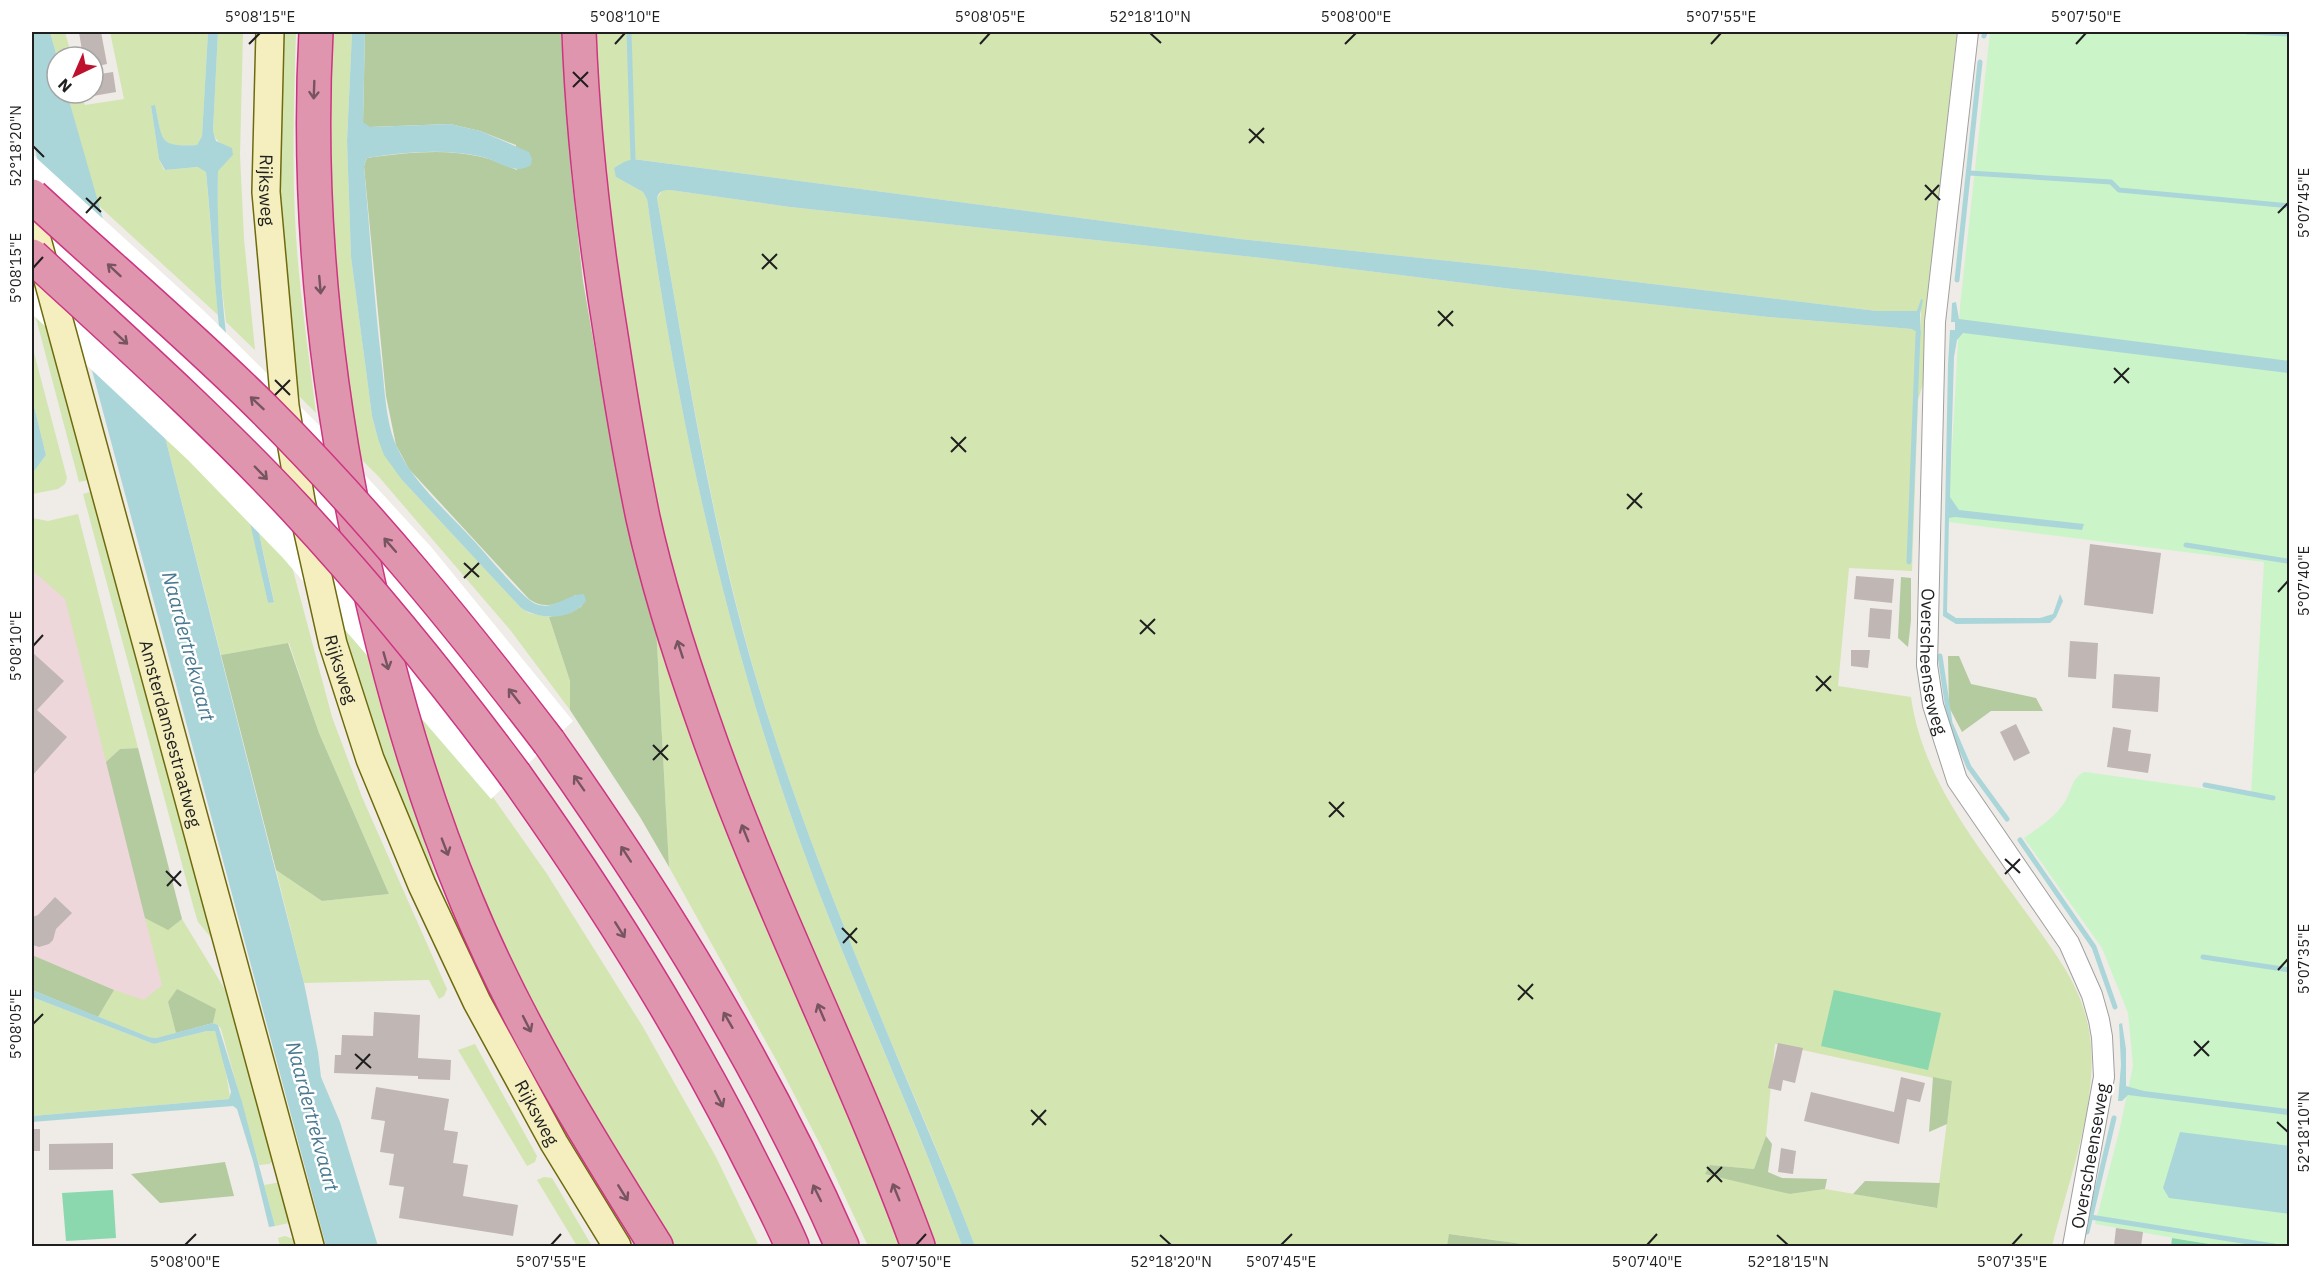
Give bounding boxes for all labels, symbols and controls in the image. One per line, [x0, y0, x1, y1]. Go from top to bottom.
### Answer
text: 5°08'15"E [225, 7, 295, 26]
text: 5°08'10"E [590, 7, 660, 26]
text: 5°08'05"E [955, 7, 1025, 26]
text: 52°18'10"N [1109, 7, 1191, 26]
text: 5°08'00"E [1321, 7, 1391, 26]
text: 5°07'55"E [1686, 7, 1756, 26]
text: 5°07'50"E [2051, 7, 2121, 26]
north arrow [45, 45, 105, 105]
text: N [53, 75, 76, 97]
one-way arrow [309, 79, 320, 99]
text: 52°18'20"N [6, 105, 25, 187]
street label: Rijksweg [254, 154, 280, 227]
text: 5°07'45"E [2294, 168, 2313, 238]
text: 5°08'15"E [6, 233, 25, 303]
one-way arrow [107, 263, 122, 277]
one-way arrow [315, 274, 326, 294]
one-way arrow [113, 331, 128, 345]
one-way arrow [249, 396, 264, 410]
one-way arrow [254, 466, 269, 481]
one-way arrow [383, 538, 397, 553]
text: 5°07'40"E [2294, 546, 2313, 616]
water label: Naardertrekvaart [156, 568, 222, 724]
street label: Overscheenseweg [1915, 588, 1953, 738]
text: 5°08'10"E [6, 611, 25, 681]
street label: Rijksweg [320, 632, 363, 707]
street label: Amsterdamsestraatweg [135, 637, 208, 830]
one-way arrow [674, 640, 685, 659]
one-way arrow [381, 651, 392, 670]
one-way arrow [507, 688, 520, 704]
one-way arrow [573, 776, 585, 792]
one-way arrow [739, 824, 750, 842]
one-way arrow [441, 837, 452, 856]
one-way arrow [620, 846, 632, 863]
one-way arrow [614, 922, 627, 939]
text: 5°07'35"E [2294, 924, 2313, 994]
text: 5°08'05"E [6, 989, 25, 1059]
one-way arrow [815, 1003, 826, 1021]
one-way arrow [721, 1012, 733, 1029]
one-way arrow [521, 1015, 533, 1033]
water label: Naardertrekvaart [280, 1038, 346, 1194]
street label: Rijksweg [510, 1076, 565, 1150]
street label: Overscheenseweg [2066, 1081, 2114, 1231]
one-way arrow [713, 1089, 725, 1107]
text: 52°18'10"N [2294, 1091, 2313, 1173]
one-way arrow [890, 1183, 901, 1202]
one-way arrow [618, 1184, 630, 1201]
one-way arrow [811, 1185, 823, 1203]
text: 5°08'00"E [150, 1252, 220, 1271]
text: 5°07'55"E [516, 1252, 586, 1271]
text: 5°07'50"E [881, 1252, 951, 1271]
text: 52°18'20"N [1130, 1252, 1212, 1271]
text: 5°07'45"E [1246, 1252, 1316, 1271]
text: 5°07'40"E [1612, 1252, 1682, 1271]
text: 52°18'15"N [1747, 1252, 1829, 1271]
text: 5°07'35"E [1977, 1252, 2047, 1271]

